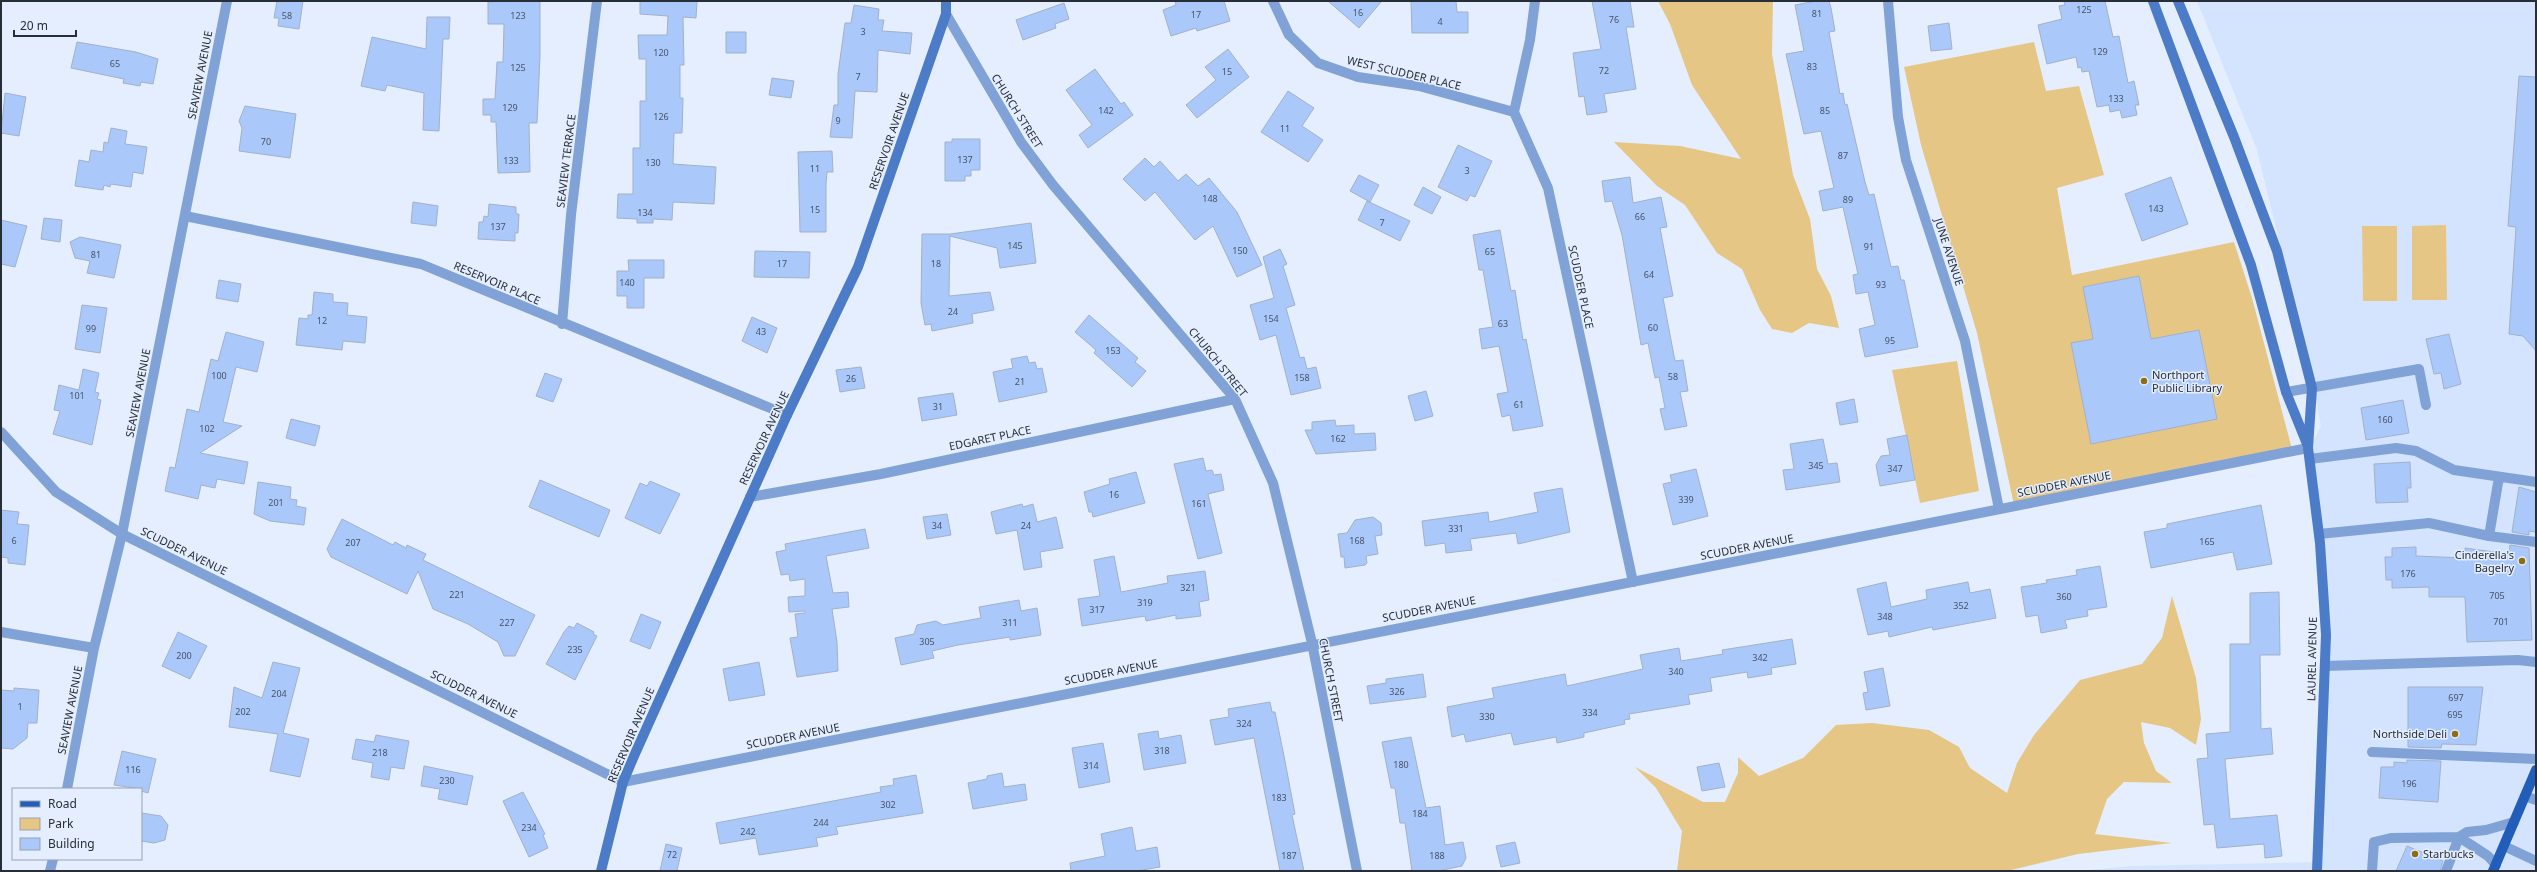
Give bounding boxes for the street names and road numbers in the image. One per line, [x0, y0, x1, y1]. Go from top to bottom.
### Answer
street label: SEAVIEW AVENUE [184, 29, 215, 121]
street label: WEST SCUDDER PLACE [1346, 52, 1463, 93]
street label: CHURCH STREET [988, 71, 1046, 151]
street label: RESERVOIR AVENUE [865, 90, 912, 192]
street label: SEAVIEW TERRACE [552, 113, 579, 209]
street label: JUNE AVENUE [1931, 215, 1967, 288]
street label: SCUDDER PLACE [1565, 244, 1598, 330]
street label: RESERVOIR PLACE [452, 258, 543, 308]
street label: CHURCH STREET [1186, 324, 1251, 400]
street label: SEAVIEW AVENUE [122, 347, 153, 439]
street label: RESERVOIR AVENUE [735, 388, 792, 487]
street label: EDGARET PLACE [948, 422, 1032, 454]
street label: SCUDDER AVENUE [2016, 467, 2112, 500]
street label: SCUDDER AVENUE [138, 523, 230, 578]
street label: SCUDDER AVENUE [1699, 530, 1795, 563]
street label: SCUDDER AVENUE [1381, 592, 1477, 625]
street label: LAUREL AVENUE [2303, 617, 2320, 701]
street label: CHURCH STREET [1316, 637, 1347, 723]
street label: SCUDDER AVENUE [1063, 655, 1159, 688]
street label: SEAVIEW AVENUE [54, 664, 85, 756]
street label: SCUDDER AVENUE [428, 666, 520, 721]
street label: RESERVOIR AVENUE [604, 685, 657, 785]
street label: SCUDDER AVENUE [745, 719, 841, 752]

